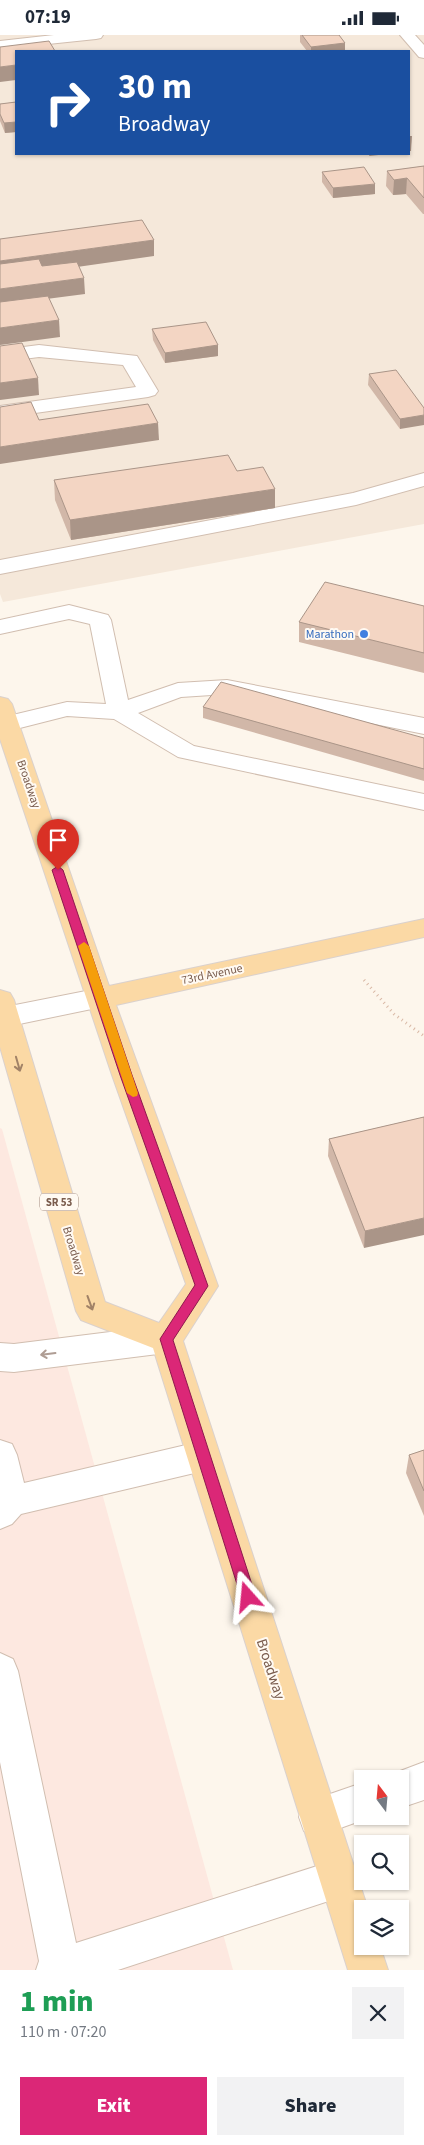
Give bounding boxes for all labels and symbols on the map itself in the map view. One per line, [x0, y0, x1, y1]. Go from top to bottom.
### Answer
place label: Marathon [306, 626, 354, 643]
marker: Marathon [358, 628, 370, 640]
street label: Broadway [12, 758, 45, 811]
pin [37, 819, 79, 870]
street label: 73rd Avenue [180, 960, 244, 989]
one-way arrow [14, 1056, 24, 1072]
road number: SR 53 [40, 1193, 78, 1211]
street label: Broadway [58, 1225, 89, 1278]
one-way arrow [86, 1295, 95, 1310]
one-way arrow [41, 1349, 57, 1359]
position arrow [221, 1570, 273, 1622]
street label: Broadway [251, 1636, 290, 1702]
north arrow [354, 1770, 409, 1825]

